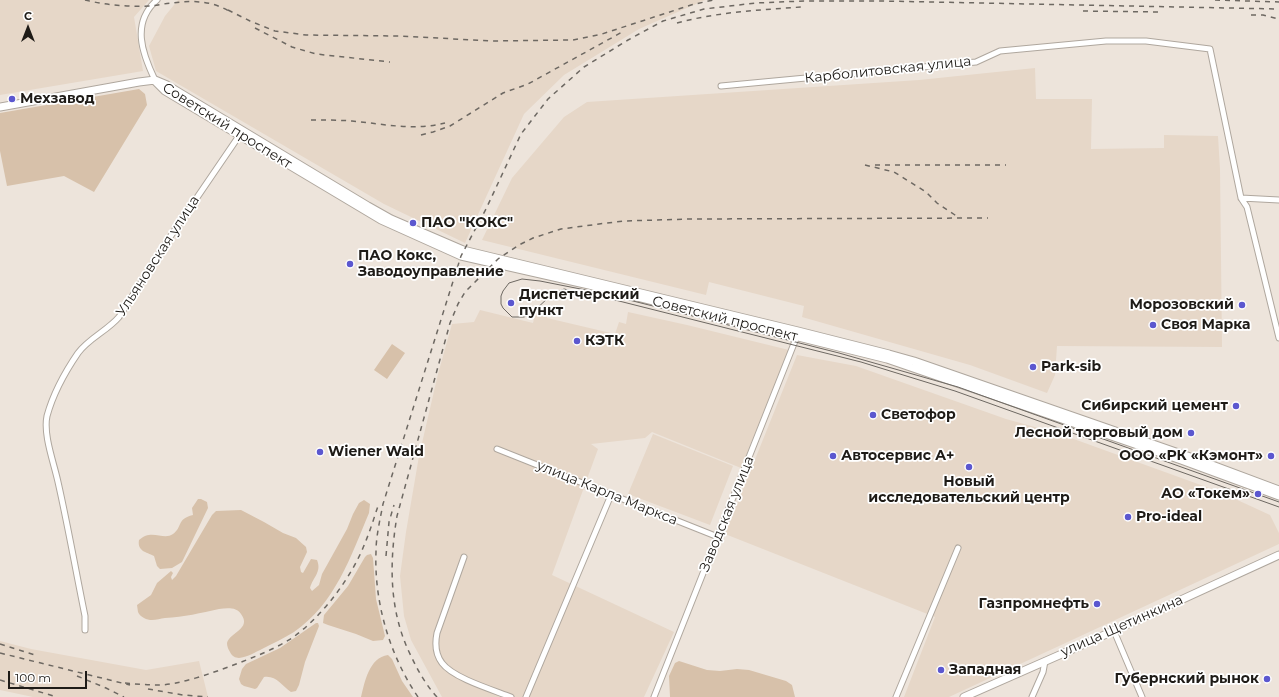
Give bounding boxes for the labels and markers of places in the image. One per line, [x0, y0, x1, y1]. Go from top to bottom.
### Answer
place label: Мехзавод [20, 91, 94, 107]
marker: Мехзавод [7, 94, 17, 104]
place label: ПАО "КОКС" [421, 215, 513, 231]
marker: ПАО "КОКС" [408, 218, 418, 228]
place label: ПАО Кокс, Заводоуправление [358, 248, 504, 280]
marker: ПАО Кокс, Заводоуправление [345, 259, 355, 269]
place label: Диспетчерский пункт [519, 287, 639, 320]
place label: Морозовский [1130, 297, 1234, 313]
marker: Диспетчерский пункт [506, 298, 516, 308]
marker: Морозовский [1237, 300, 1247, 310]
place label: Своя Марка [1161, 317, 1251, 333]
marker: Своя Марка [1148, 320, 1158, 330]
place label: КЭТК [585, 333, 624, 349]
marker: КЭТК [572, 336, 582, 346]
place label: Park-sib [1041, 359, 1101, 375]
marker: Park-sib [1028, 362, 1038, 372]
place label: Сибирский цемент [1081, 398, 1228, 414]
marker: Сибирский цемент [1231, 401, 1241, 411]
place label: Светофор [881, 407, 956, 423]
marker: Светофор [868, 410, 878, 420]
place label: Лесной торговый дом [1015, 425, 1183, 441]
marker: Лесной торговый дом [1186, 428, 1196, 438]
place label: Wiener Wald [328, 444, 424, 460]
marker: Wiener Wald [315, 447, 325, 457]
place label: Автосервис А+ [841, 448, 954, 464]
place label: ООО «РК «Кэмонт» [1119, 448, 1263, 464]
marker: Автосервис А+ [828, 451, 838, 461]
marker: ООО «РК «Кэмонт» [1266, 451, 1276, 461]
marker: Новый исследовательский центр [964, 462, 974, 472]
place label: Новый исследовательский центр [868, 474, 1070, 506]
place label: АО «Токем» [1161, 486, 1250, 502]
marker: АО «Токем» [1253, 489, 1263, 499]
place label: Pro-ideal [1136, 509, 1202, 525]
marker: Pro-ideal [1123, 512, 1133, 522]
place label: Газпромнефть [979, 596, 1089, 612]
marker: Газпромнефть [1092, 599, 1102, 609]
place label: Западная [949, 662, 1021, 678]
marker: Западная [936, 665, 946, 675]
place label: Губернский рынок [1115, 671, 1259, 687]
marker: Губернский рынок [1262, 674, 1272, 684]

